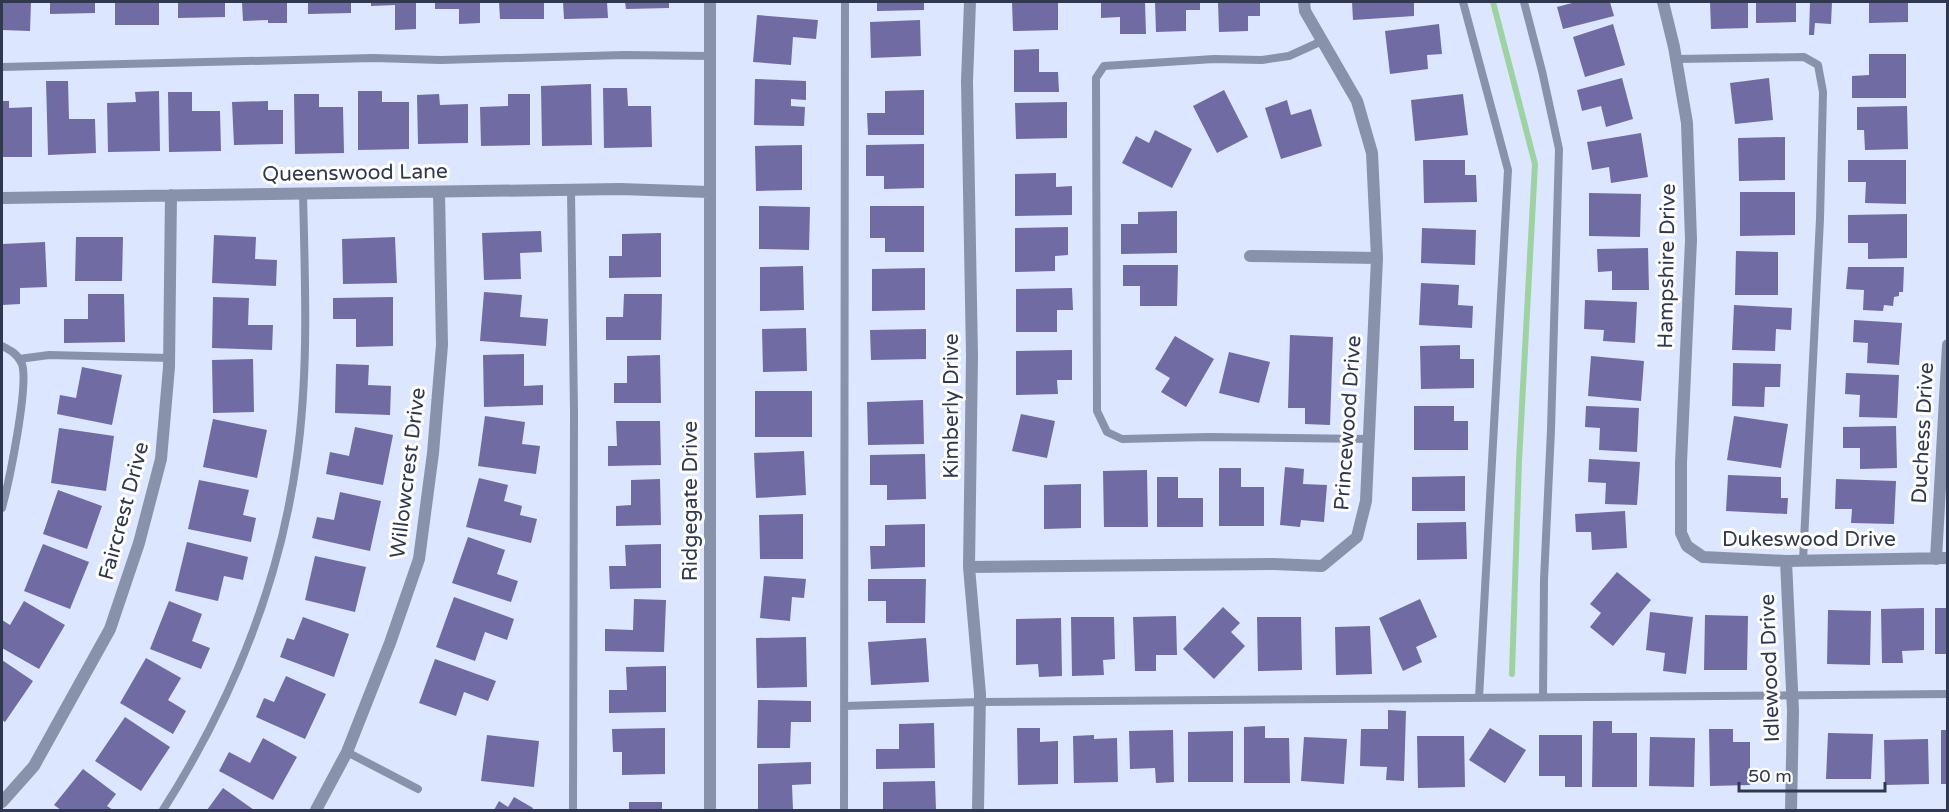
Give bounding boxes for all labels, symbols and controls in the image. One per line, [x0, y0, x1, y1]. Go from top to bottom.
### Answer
street label: Queenswood Lane [262, 159, 448, 187]
street label: Hampshire Drive [1653, 183, 1681, 349]
street label: Kimberly Drive [939, 333, 964, 479]
street label: Princewood Drive [1329, 335, 1367, 511]
street label: Duchess Drive [1907, 362, 1939, 504]
street label: Willowcrest Drive [385, 386, 431, 560]
street label: Ridgegate Drive [678, 421, 703, 581]
street label: Faircrest Drive [94, 439, 154, 583]
street label: Dukeswood Drive [1722, 527, 1896, 552]
street label: Idlewood Drive [1755, 593, 1785, 743]
scale bar [1739, 755, 1884, 793]
text: 50 m [1748, 765, 1792, 787]

